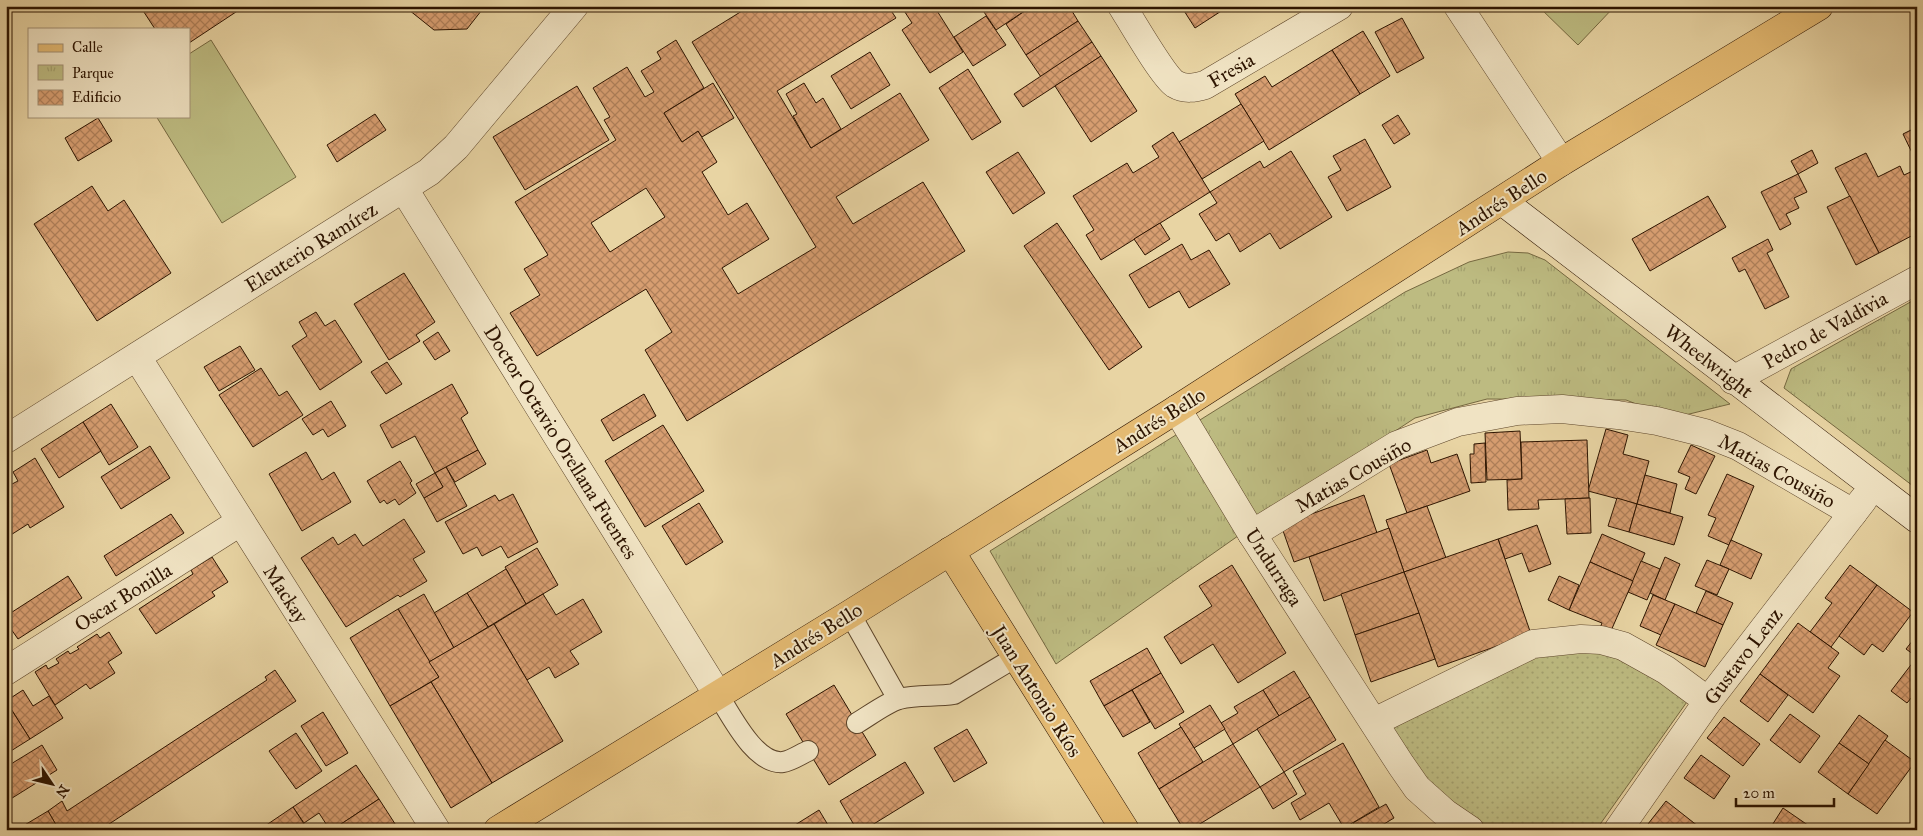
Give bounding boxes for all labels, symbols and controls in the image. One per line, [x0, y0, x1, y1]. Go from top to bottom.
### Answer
legend [28, 28, 190, 118]
text: Calle [72, 38, 103, 56]
street label: Fresia [1204, 47, 1259, 93]
text: Parque [72, 64, 114, 83]
text: Edificio [72, 88, 121, 106]
street label: Andrés Bello [1450, 164, 1551, 241]
street label: Eleuterio Ramírez [241, 197, 381, 297]
street label: Pedro de Valdivia [1758, 286, 1892, 374]
street label: Wheelwright [1659, 319, 1758, 404]
street label: Doctor Octavio Orellana Fuentes [479, 321, 643, 563]
street label: Andrés Bello [1108, 382, 1210, 458]
street label: Matias Cousiño [1714, 429, 1840, 513]
street label: Matias Cousiño [1291, 432, 1415, 518]
street label: Undurraga [1239, 524, 1308, 611]
street label: Oscar Bonilla [70, 557, 177, 636]
street label: Mackay [258, 560, 314, 628]
street label: Andrés Bello [765, 597, 867, 673]
street label: Gustavo Lenz [1699, 603, 1787, 709]
street label: Juan Antonio Ríos [985, 619, 1087, 762]
north arrow [28, 758, 78, 808]
scale bar [1736, 776, 1833, 808]
text: N [52, 781, 73, 801]
text: 20 m [1743, 784, 1775, 802]

